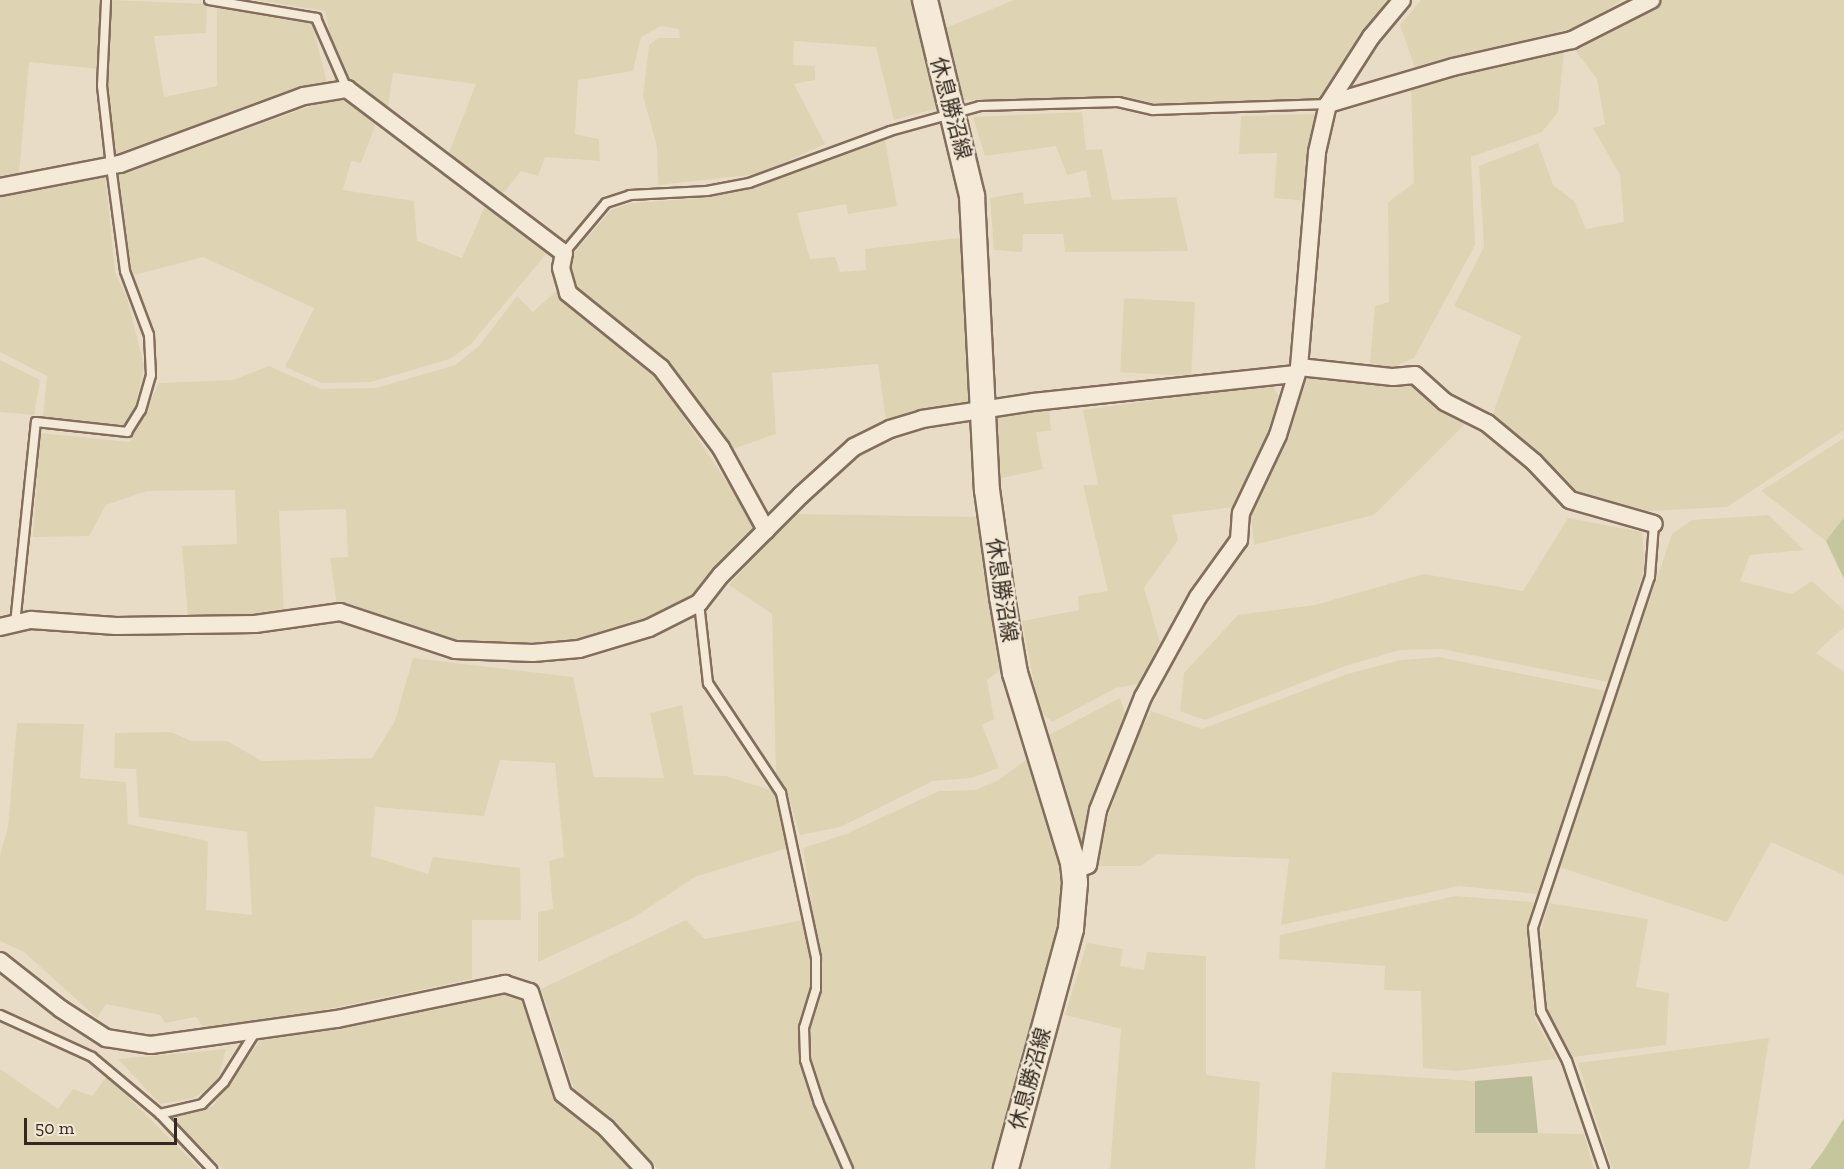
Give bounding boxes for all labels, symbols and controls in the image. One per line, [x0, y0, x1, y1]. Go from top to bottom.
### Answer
street label: 休息勝沼線 [925, 54, 977, 162]
street label: 休息勝沼線 [981, 536, 1023, 644]
street label: 休息勝沼線 [1004, 1025, 1056, 1133]
scale bar [27, 1106, 180, 1144]
text: 50 m [35, 1117, 74, 1139]

